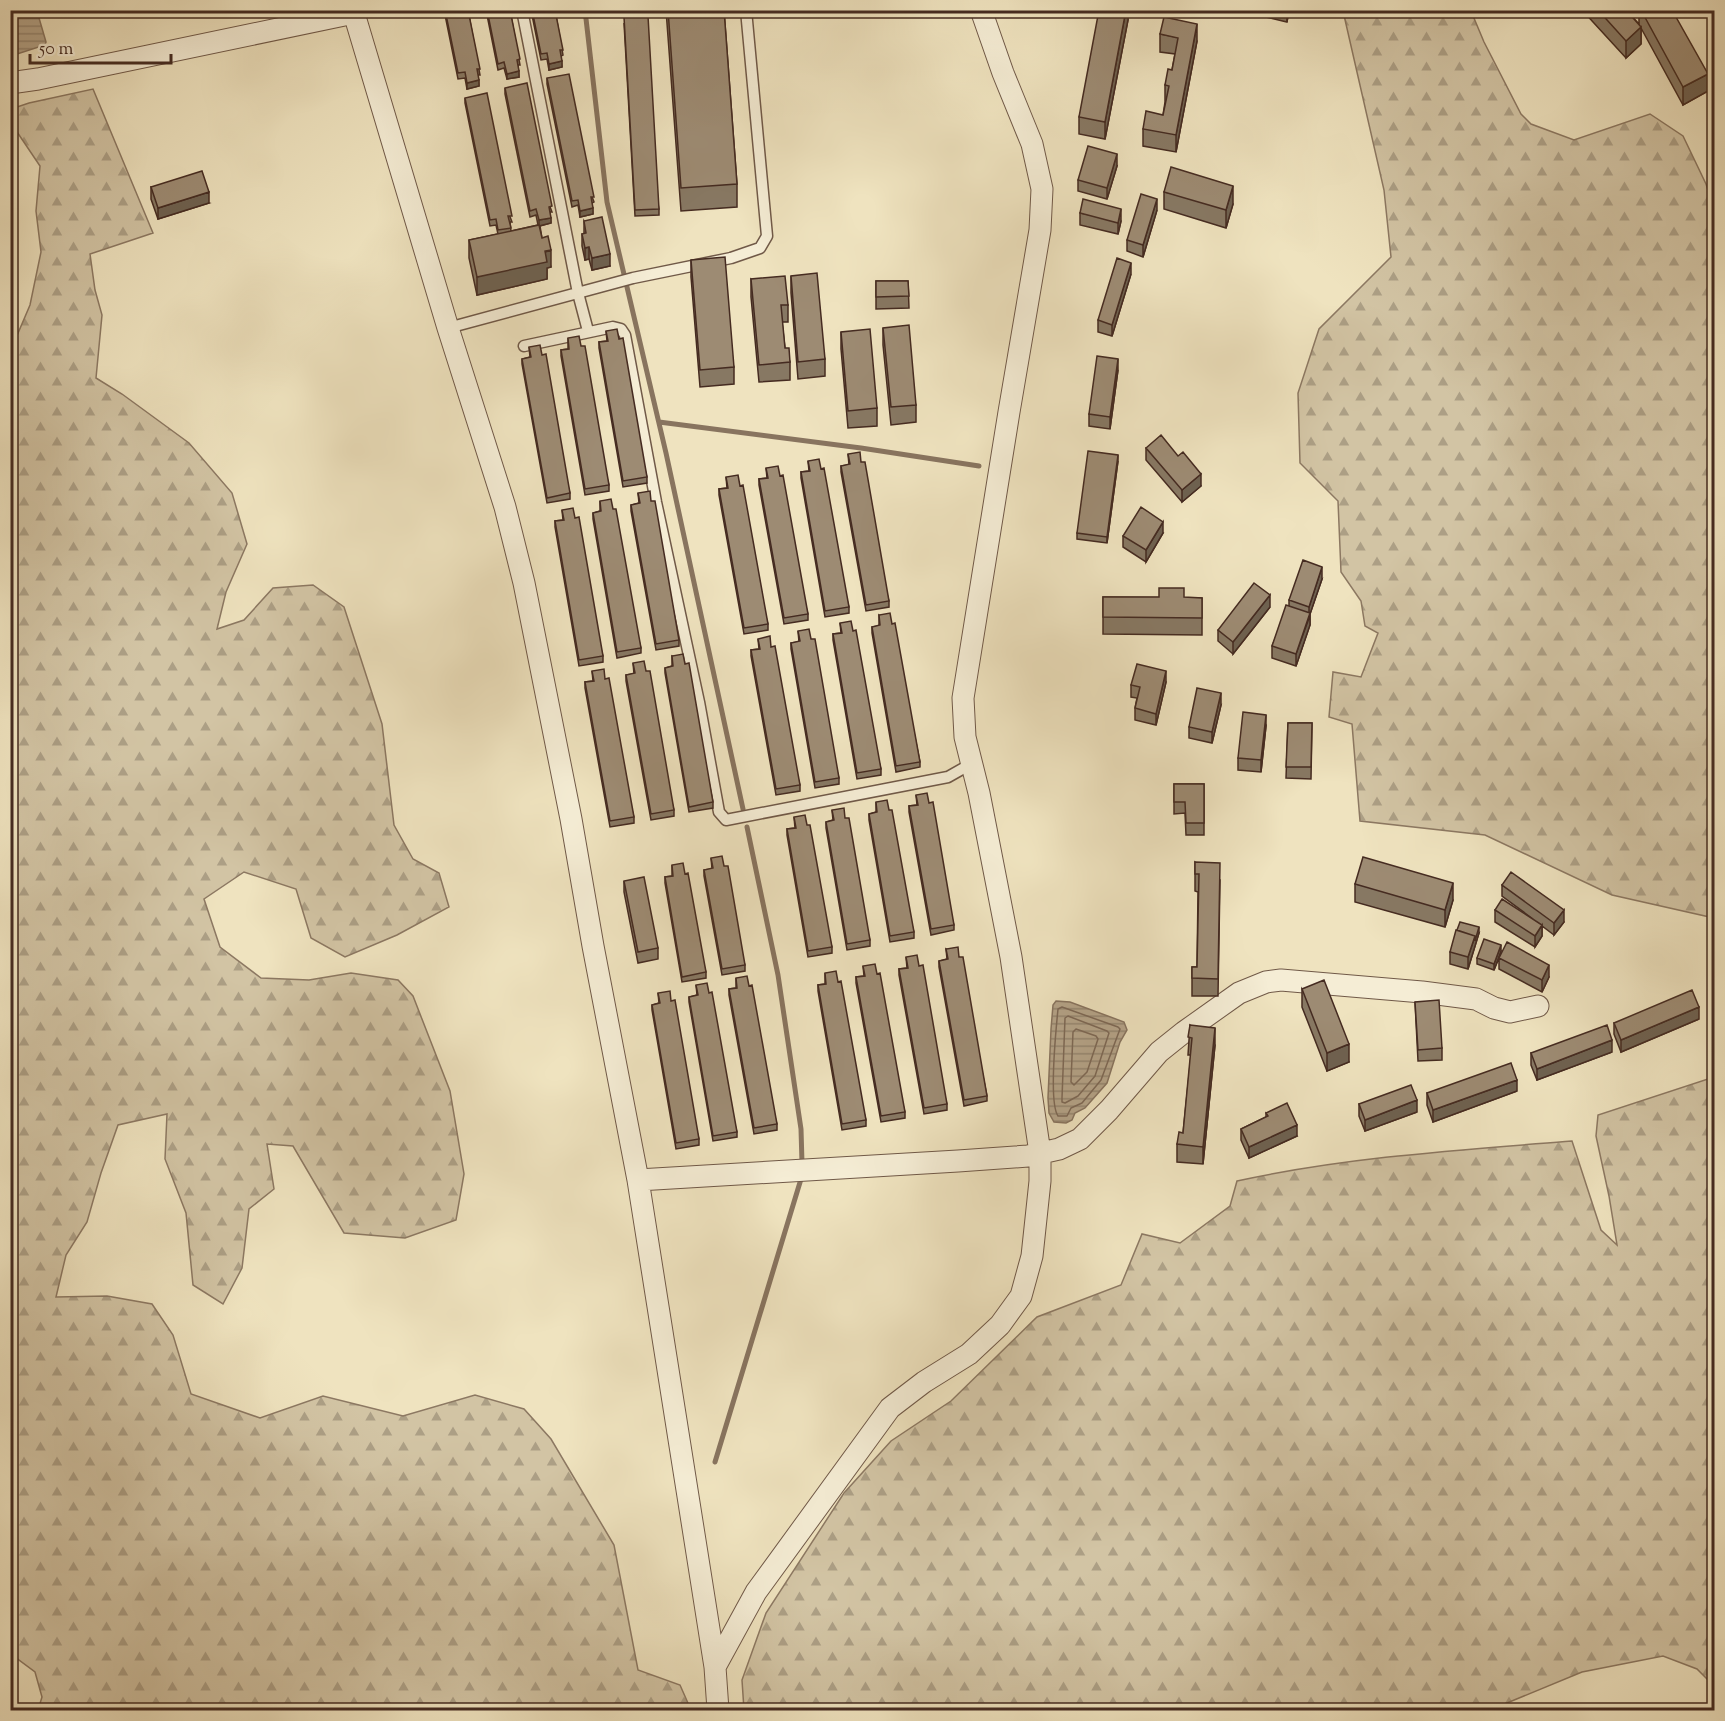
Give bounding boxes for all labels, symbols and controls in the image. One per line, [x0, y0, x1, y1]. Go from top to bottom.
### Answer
scale bar [30, 27, 171, 65]
text: 50 m [38, 37, 74, 63]

